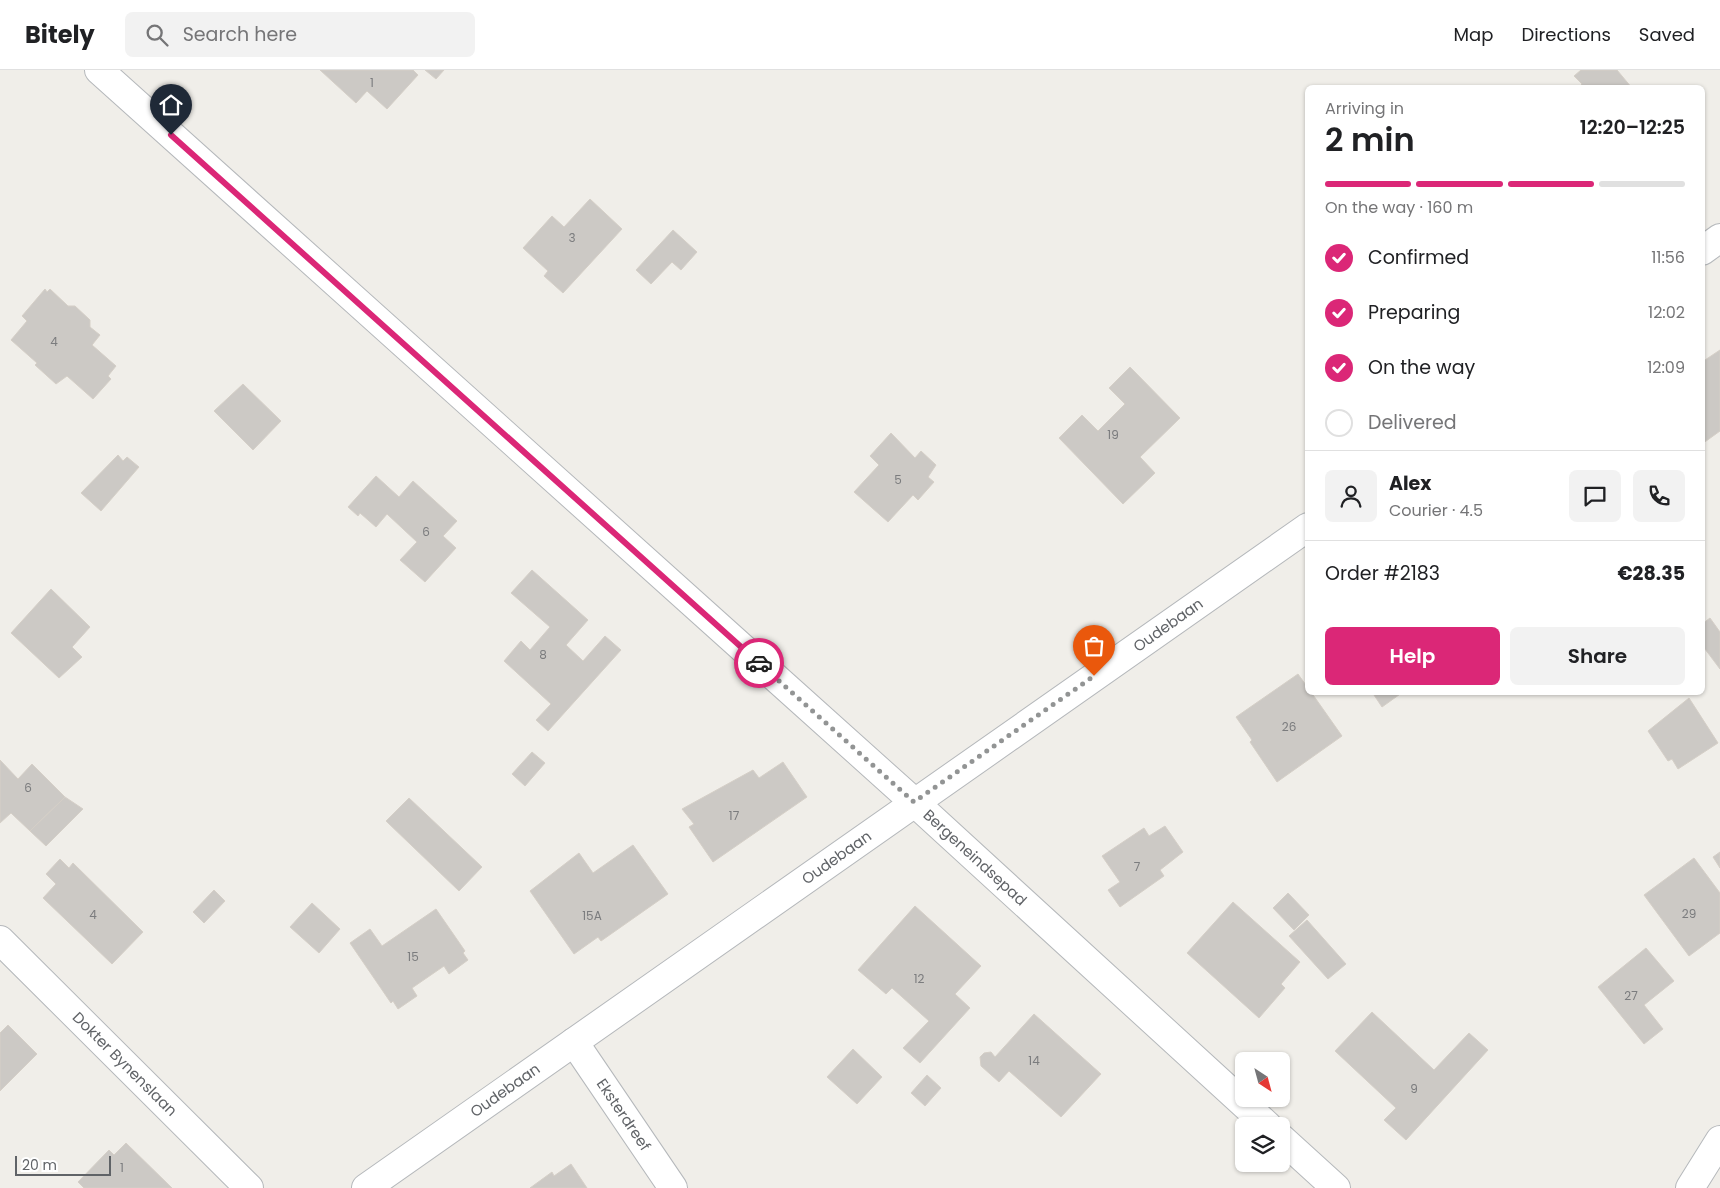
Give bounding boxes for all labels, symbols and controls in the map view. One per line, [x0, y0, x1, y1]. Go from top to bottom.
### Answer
search box [125, 12, 475, 57]
text: Bitely [25, 18, 95, 51]
icon: search [143, 21, 171, 49]
text: Search here [183, 21, 297, 48]
text: Map [1454, 22, 1493, 47]
text: Directions [1521, 22, 1611, 47]
text: Saved [1639, 22, 1695, 47]
house number: 1 [370, 74, 374, 91]
pin [150, 84, 192, 135]
icon: home [157, 91, 185, 119]
text: Arriving in [1325, 97, 1404, 120]
text: 12:20–12:25 [1580, 114, 1685, 141]
text: 2 min [1325, 117, 1415, 162]
text: On the way · 160 m [1325, 196, 1473, 219]
house number: 3 [568, 229, 576, 246]
icon: check [1325, 244, 1353, 272]
text: Confirmed [1368, 244, 1469, 271]
text: 11:56 [1651, 246, 1685, 269]
icon: check [1325, 299, 1353, 327]
text: Preparing [1368, 299, 1460, 326]
text: 12:02 [1648, 301, 1685, 324]
house number: 4 [50, 333, 58, 350]
icon: check [1325, 354, 1353, 382]
text: On the way [1368, 354, 1475, 381]
text: 12:09 [1647, 356, 1685, 379]
text: Delivered [1368, 409, 1457, 436]
house number: 19 [1107, 426, 1119, 443]
button: person [1325, 470, 1377, 522]
text: Alex [1389, 470, 1431, 497]
button: chat [1569, 470, 1621, 522]
button: phone [1633, 470, 1685, 522]
house number: 5 [894, 471, 902, 488]
text: Courier · 4.5 [1389, 499, 1483, 522]
house number: 6 [422, 523, 430, 540]
text: Order #2183 [1325, 560, 1440, 587]
text: €28.35 [1618, 560, 1685, 587]
street label: Oudebaan [1129, 593, 1207, 657]
pin [1073, 625, 1115, 676]
button: Help [1325, 627, 1500, 685]
button: Share [1510, 627, 1685, 685]
icon: bag [1080, 632, 1108, 660]
courier [734, 638, 784, 688]
house number: 8 [539, 646, 547, 663]
icon: car [745, 649, 773, 677]
house number: 26 [1282, 718, 1296, 735]
house number: 6 [24, 779, 32, 796]
street label: Bergeneindsepad [919, 805, 1032, 910]
house number: 17 [729, 807, 740, 824]
street label: Oudebaan [797, 825, 876, 889]
house number: 7 [1134, 858, 1141, 875]
house number: 29 [1682, 905, 1696, 922]
house number: 4 [89, 906, 97, 923]
house number: 15A [582, 907, 602, 924]
house number: 15 [407, 948, 419, 965]
house number: 12 [914, 970, 924, 987]
house number: 27 [1624, 987, 1638, 1004]
street label: Dokter Bynenslaan [68, 1007, 182, 1121]
house number: 14 [1028, 1052, 1040, 1069]
north arrow [1235, 1052, 1290, 1108]
map controls [1235, 1052, 1290, 1172]
street label: Oudebaan [466, 1058, 544, 1122]
street label: Eksterdreef [592, 1074, 656, 1155]
house number: 9 [1410, 1080, 1418, 1097]
button: layers [1235, 1117, 1290, 1172]
scale bar [15, 1153, 111, 1176]
text: 20 m [22, 1155, 57, 1175]
house number: 1 [120, 1159, 124, 1176]

